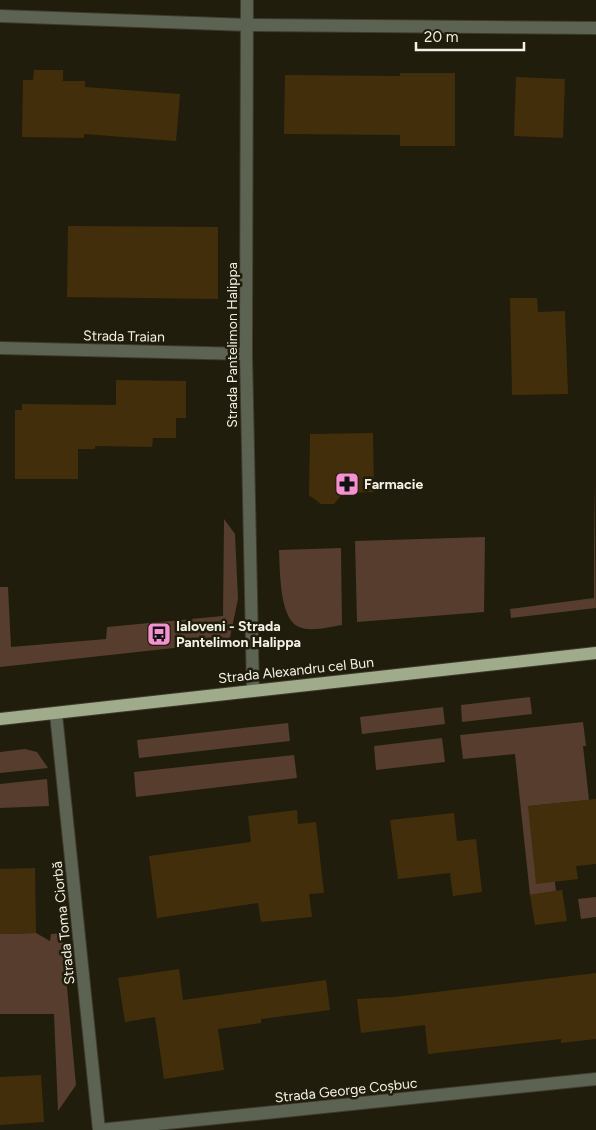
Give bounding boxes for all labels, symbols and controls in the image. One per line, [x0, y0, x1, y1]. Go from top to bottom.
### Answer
scale bar [416, 20, 524, 52]
text: 20 m [424, 28, 458, 46]
street label: Strada Pantelimon Halippa [224, 262, 241, 428]
street label: Strada Traian [83, 327, 165, 346]
pharmacy icon: Farmacie [334, 471, 360, 497]
place label: Farmacie [364, 476, 423, 493]
place label: Ialoveni - Strada Pantelimon Halippa [176, 618, 301, 651]
bus stop icon: Ialoveni - Strada Pantelimon Halippa [146, 621, 172, 647]
street label: Strada Alexandru cel Bun [217, 654, 375, 687]
street label: Strada Toma Ciorbă [49, 861, 78, 985]
street label: Strada George Coșbuc [274, 1075, 419, 1106]

